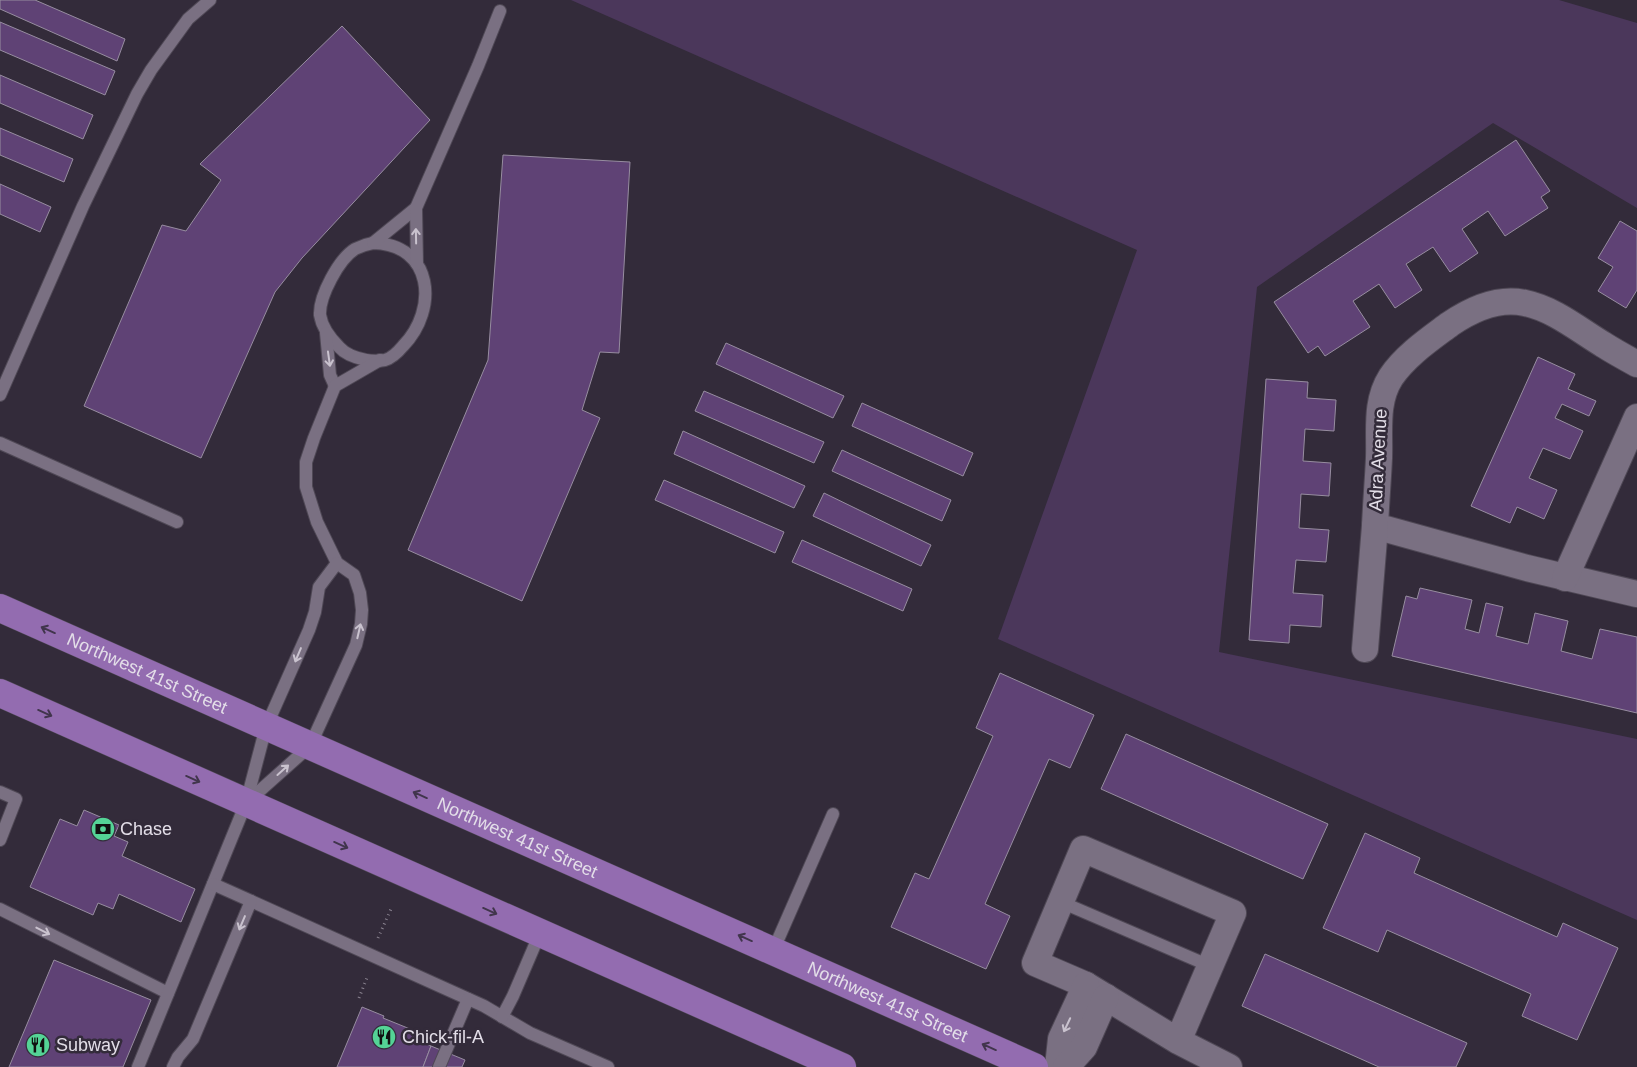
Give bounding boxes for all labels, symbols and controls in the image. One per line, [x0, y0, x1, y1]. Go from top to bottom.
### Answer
one-way arrow [411, 228, 421, 244]
one-way arrow [324, 351, 334, 367]
street label: Adra Avenue [1365, 408, 1391, 512]
one-way arrow [355, 623, 364, 639]
one-way arrow [41, 624, 56, 634]
street label: Northwest 41st Street [64, 629, 230, 718]
one-way arrow [292, 647, 302, 662]
one-way arrow [37, 709, 52, 719]
one-way arrow [276, 765, 289, 776]
one-way arrow [185, 775, 200, 785]
one-way arrow [413, 789, 428, 799]
street label: Northwest 41st Street [434, 793, 601, 882]
bank icon: Chase [90, 816, 116, 842]
place label: Chase [120, 819, 172, 839]
one-way arrow [334, 841, 349, 851]
one-way arrow [482, 907, 497, 916]
one-way arrow [236, 915, 246, 930]
one-way arrow [36, 926, 51, 936]
one-way arrow [738, 933, 753, 943]
street label: Northwest 41st Street [804, 958, 971, 1046]
one-way arrow [1062, 1017, 1072, 1032]
restaurant icon: Chick-fil-A [371, 1024, 397, 1050]
place label: Chick-fil-A [402, 1027, 484, 1047]
restaurant icon: Subway [25, 1032, 51, 1058]
place label: Subway [56, 1035, 120, 1055]
one-way arrow [982, 1042, 997, 1052]

